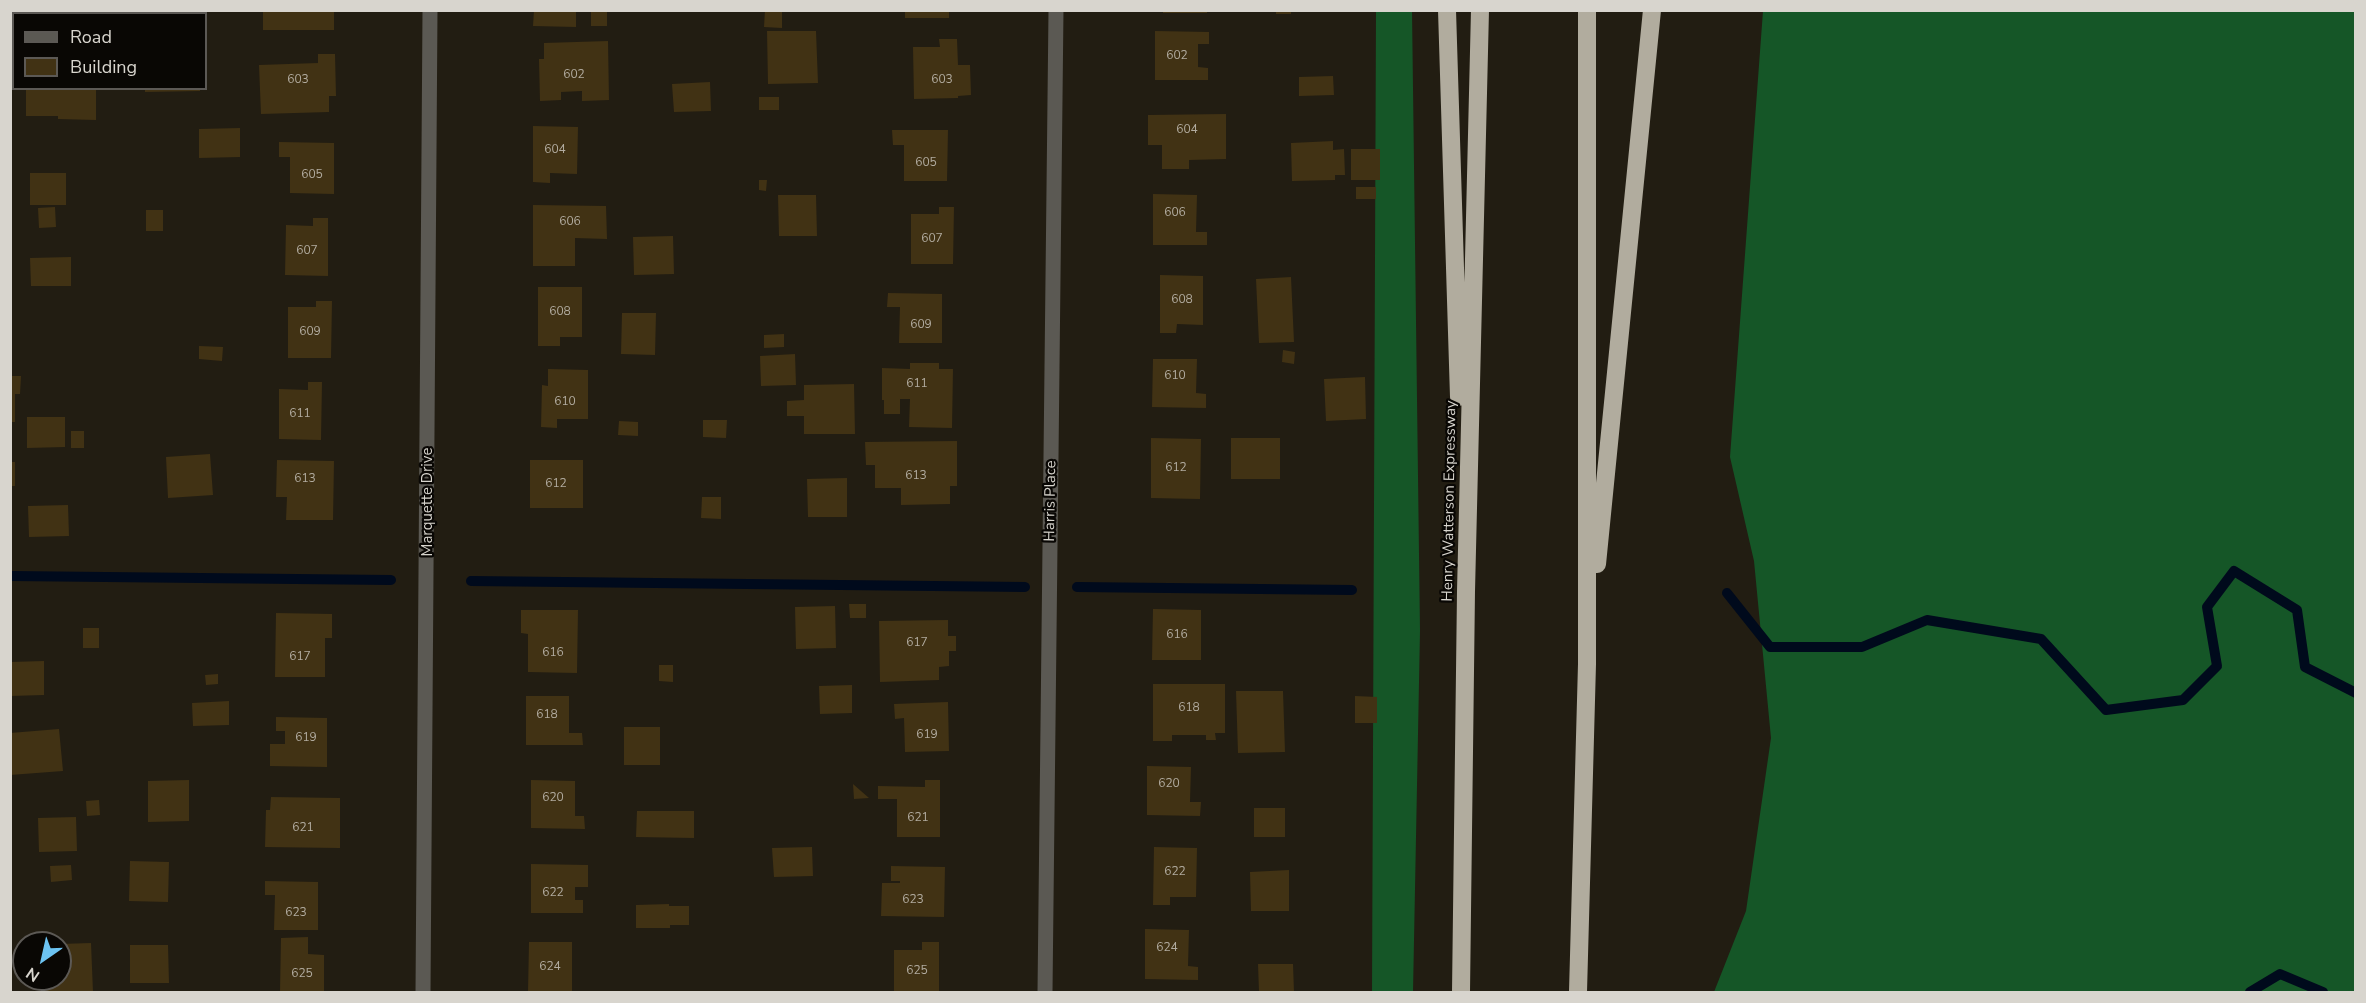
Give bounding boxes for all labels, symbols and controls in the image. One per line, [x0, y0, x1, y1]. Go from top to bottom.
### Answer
legend [12, 12, 207, 90]
text: Road [70, 25, 112, 49]
house number: 602 [1166, 49, 1188, 63]
text: Building [70, 55, 137, 79]
house number: 602 [563, 68, 585, 82]
house number: 603 [287, 73, 309, 87]
house number: 603 [931, 73, 953, 87]
house number: 604 [1176, 123, 1198, 137]
house number: 604 [544, 143, 566, 157]
house number: 605 [915, 156, 937, 170]
house number: 605 [301, 168, 323, 182]
house number: 606 [1164, 206, 1186, 220]
house number: 606 [559, 215, 581, 229]
house number: 607 [921, 232, 943, 246]
house number: 607 [296, 244, 318, 258]
house number: 608 [1171, 293, 1193, 307]
house number: 608 [549, 305, 571, 319]
house number: 609 [910, 318, 932, 332]
house number: 609 [299, 325, 321, 339]
house number: 610 [1164, 369, 1186, 383]
house number: 611 [906, 377, 928, 391]
house number: 610 [554, 395, 576, 409]
street label: Henry Watterson Expressway [1439, 400, 1461, 602]
house number: 611 [289, 407, 311, 421]
street label: Marquette Drive [419, 448, 437, 556]
street label: Harris Place [1041, 460, 1061, 542]
house number: 612 [1165, 461, 1187, 475]
house number: 613 [905, 469, 927, 483]
house number: 613 [294, 472, 316, 486]
house number: 612 [545, 477, 567, 491]
house number: 616 [1166, 628, 1188, 642]
house number: 617 [906, 636, 928, 650]
house number: 616 [542, 646, 564, 660]
house number: 617 [289, 650, 311, 664]
house number: 618 [1178, 701, 1200, 715]
house number: 618 [536, 708, 558, 722]
house number: 619 [916, 728, 938, 742]
house number: 619 [295, 731, 317, 745]
house number: 620 [1158, 777, 1180, 791]
house number: 620 [542, 791, 564, 805]
house number: 621 [907, 811, 929, 825]
house number: 621 [292, 821, 314, 835]
house number: 622 [1164, 865, 1186, 879]
house number: 622 [542, 886, 564, 900]
house number: 623 [902, 893, 924, 907]
house number: 623 [285, 906, 307, 920]
north arrow [12, 931, 72, 991]
house number: 624 [1156, 941, 1178, 955]
house number: 624 [539, 960, 561, 974]
text: N [22, 962, 44, 987]
house number: 625 [906, 964, 928, 978]
house number: 625 [291, 967, 313, 981]

